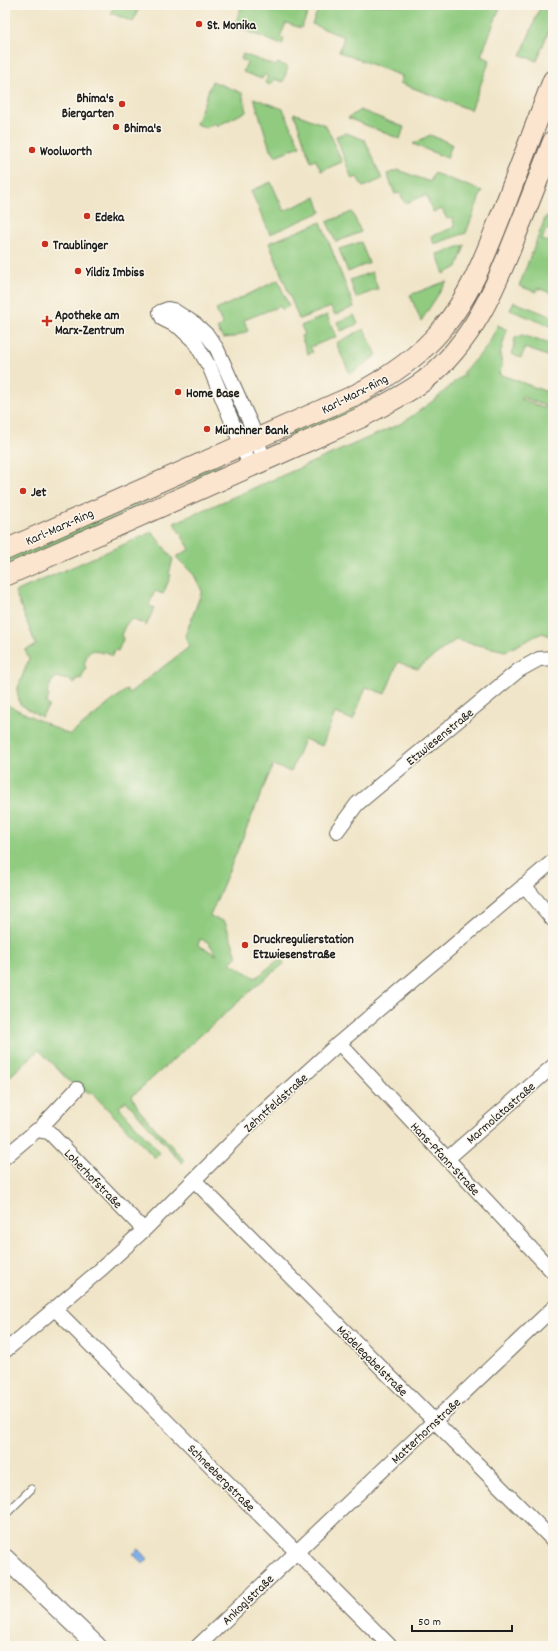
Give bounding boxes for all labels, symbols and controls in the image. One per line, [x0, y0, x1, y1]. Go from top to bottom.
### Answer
place label: St. Monika [207, 17, 257, 36]
marker: St. Monika [194, 19, 204, 29]
place label: Bhima's Biergarten [62, 90, 115, 124]
marker: Bhima's Biergarten [117, 99, 127, 109]
place label: Bhima's [124, 120, 162, 139]
marker: Bhima's [111, 122, 121, 132]
place label: Woolworth [40, 143, 92, 162]
marker: Woolworth [27, 145, 37, 155]
place label: Edeka [95, 209, 125, 228]
marker: Edeka [82, 211, 92, 221]
place label: Traublinger [53, 237, 109, 256]
marker: Traublinger [40, 239, 50, 249]
place label: Yildiz Imbiss [85, 264, 145, 283]
marker: Yildiz Imbiss [73, 266, 83, 276]
place label: Apotheke am Marx-Zentrum [55, 307, 124, 341]
marker: Apotheke am Marx-Zentrum [42, 316, 52, 326]
street label: Karl-Marx-Ring [318, 370, 392, 420]
place label: Home Base [186, 385, 240, 404]
marker: Home Base [173, 387, 183, 397]
place label: Münchner Bank [215, 422, 289, 441]
marker: Münchner Bank [202, 424, 212, 434]
place label: Jet [31, 484, 46, 503]
marker: Jet [18, 486, 28, 496]
street label: Karl-Marx-Ring [23, 505, 97, 552]
street label: Etzwiesenstraße [403, 704, 479, 771]
place label: Druckregulierstation Etzwiesenstraße [253, 931, 354, 965]
marker: Druckregulierstation Etzwiesenstraße [240, 940, 250, 950]
street label: Zehntfeldstraße [240, 1070, 313, 1138]
street label: Marmolatastraße [463, 1078, 541, 1149]
street label: Hans-Pfann-Straße [405, 1118, 484, 1201]
street label: Loherhofstraße [59, 1145, 126, 1214]
street label: Mädelegabelstraße [331, 1322, 411, 1402]
street label: Matterhornstraße [387, 1394, 466, 1469]
street label: Schneebergstraße [182, 1440, 259, 1517]
street label: Ankoglstraße [218, 1571, 279, 1631]
scale bar [412, 1607, 512, 1633]
text: 50 m [418, 1614, 441, 1631]

